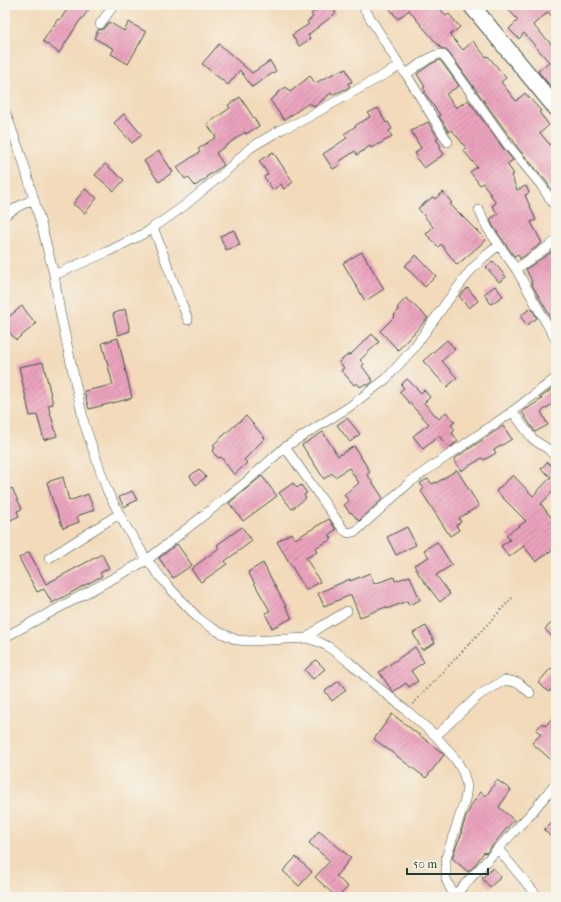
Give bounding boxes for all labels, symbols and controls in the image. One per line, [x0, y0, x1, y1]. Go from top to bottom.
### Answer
scale bar [407, 850, 488, 876]
text: 50 m [413, 857, 437, 871]

